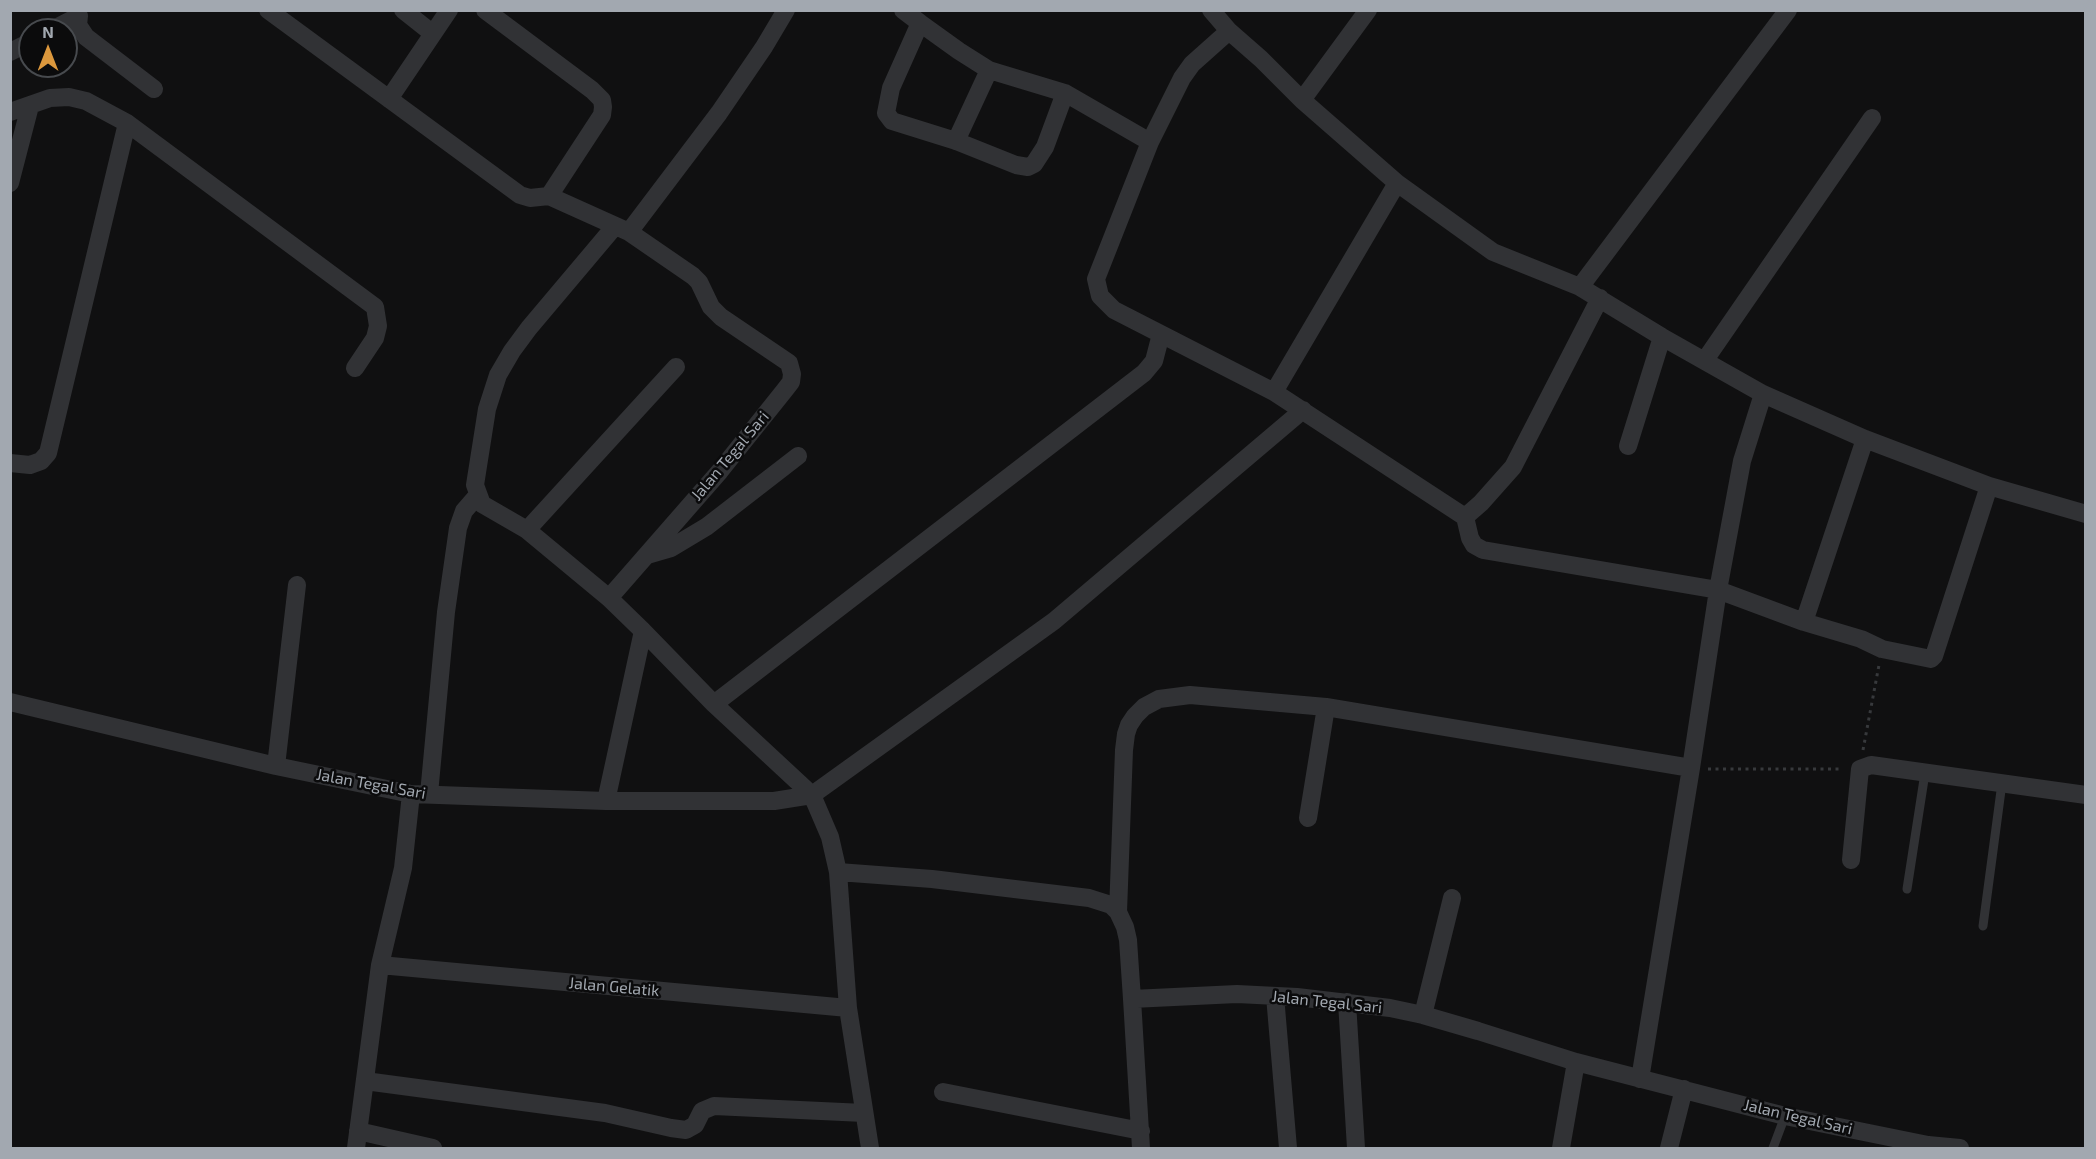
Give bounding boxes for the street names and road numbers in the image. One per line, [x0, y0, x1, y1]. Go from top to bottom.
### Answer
street label: Jalan Tegal Sari [687, 407, 773, 505]
street label: Jalan Tegal Sari [315, 765, 427, 803]
street label: Jalan Gelatik [568, 973, 660, 1001]
street label: Jalan Tegal Sari [1271, 987, 1383, 1017]
street label: Jalan Tegal Sari [1742, 1095, 1854, 1139]

